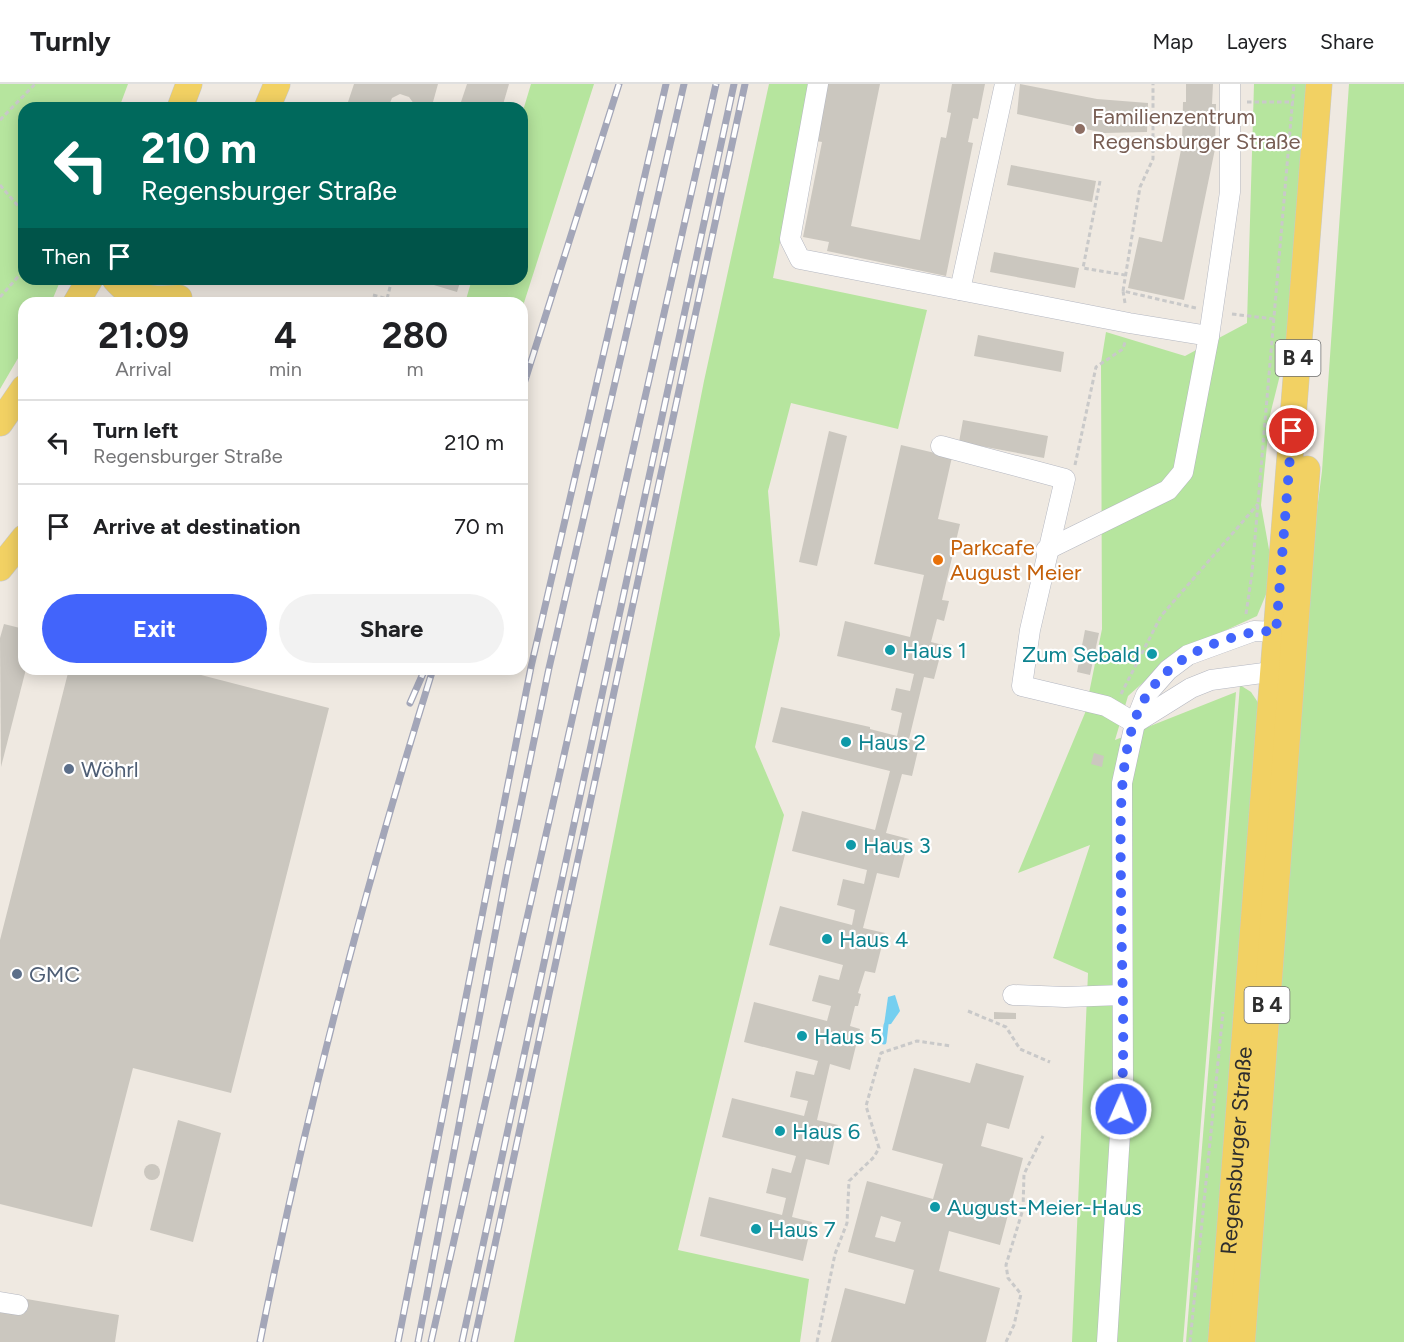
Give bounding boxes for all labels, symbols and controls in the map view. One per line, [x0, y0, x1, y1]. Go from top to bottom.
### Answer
text: Turnly [30, 24, 111, 58]
text: Map [1153, 29, 1193, 54]
text: Layers [1226, 29, 1287, 54]
text: Share [1320, 29, 1374, 54]
place label: Familienzentrum Regensburger Straße [1092, 103, 1301, 155]
marker: Familienzentrum Regensburger Straße [1073, 122, 1087, 136]
text: 210 m [141, 123, 257, 174]
icon: left [42, 126, 120, 204]
text: Regensburger Straße [141, 174, 397, 207]
icon: arrive [103, 240, 136, 273]
text: Then [42, 243, 91, 270]
text: 21:09 [98, 314, 189, 357]
text: 4 [274, 314, 297, 357]
text: 280 [382, 314, 448, 357]
road number: B 4 [1276, 340, 1320, 376]
text: Arrival [115, 357, 172, 381]
text: min [269, 357, 302, 381]
text: m [406, 357, 423, 381]
pin [1266, 405, 1317, 456]
icon: arrive [1275, 414, 1308, 447]
text: Turn left [93, 417, 179, 444]
icon: left [42, 426, 75, 459]
text: 210 m [444, 429, 504, 456]
text: Regensburger Straße [93, 444, 283, 468]
icon: arrive [42, 510, 75, 543]
text: Arrive at destination [93, 513, 301, 540]
text: 70 m [454, 513, 504, 540]
place label: Parkcafe August Meier [950, 534, 1082, 586]
marker: Parkcafe August Meier [931, 553, 945, 567]
button: Exit [42, 594, 267, 663]
button: Share [279, 594, 504, 663]
place label: Haus 1 [902, 637, 967, 664]
place label: Zum Sebald [1022, 641, 1140, 668]
marker: Haus 1 [883, 643, 897, 657]
marker: Zum Sebald [1145, 647, 1159, 661]
place label: Haus 2 [858, 729, 926, 756]
marker: Haus 2 [839, 735, 853, 749]
place label: Wöhrl [81, 756, 139, 783]
marker: Wöhrl [62, 762, 76, 776]
place label: Haus 3 [863, 832, 931, 859]
marker: Haus 3 [844, 838, 858, 852]
place label: Haus 4 [839, 926, 908, 953]
marker: Haus 4 [820, 932, 834, 946]
place label: GMC [29, 961, 80, 988]
marker: GMC [10, 967, 24, 981]
road number: B 4 [1244, 987, 1290, 1023]
place label: Haus 5 [814, 1023, 882, 1050]
marker: Haus 5 [795, 1029, 809, 1043]
street label: Regensburger Straße [1215, 1046, 1258, 1256]
position arrow [1089, 1077, 1153, 1141]
place label: Haus 6 [792, 1118, 860, 1145]
marker: Haus 6 [773, 1124, 787, 1138]
place label: August-Meier-Haus [947, 1194, 1142, 1221]
marker: August-Meier-Haus [928, 1200, 942, 1214]
place label: Haus 7 [768, 1216, 836, 1243]
marker: Haus 7 [749, 1222, 763, 1236]

